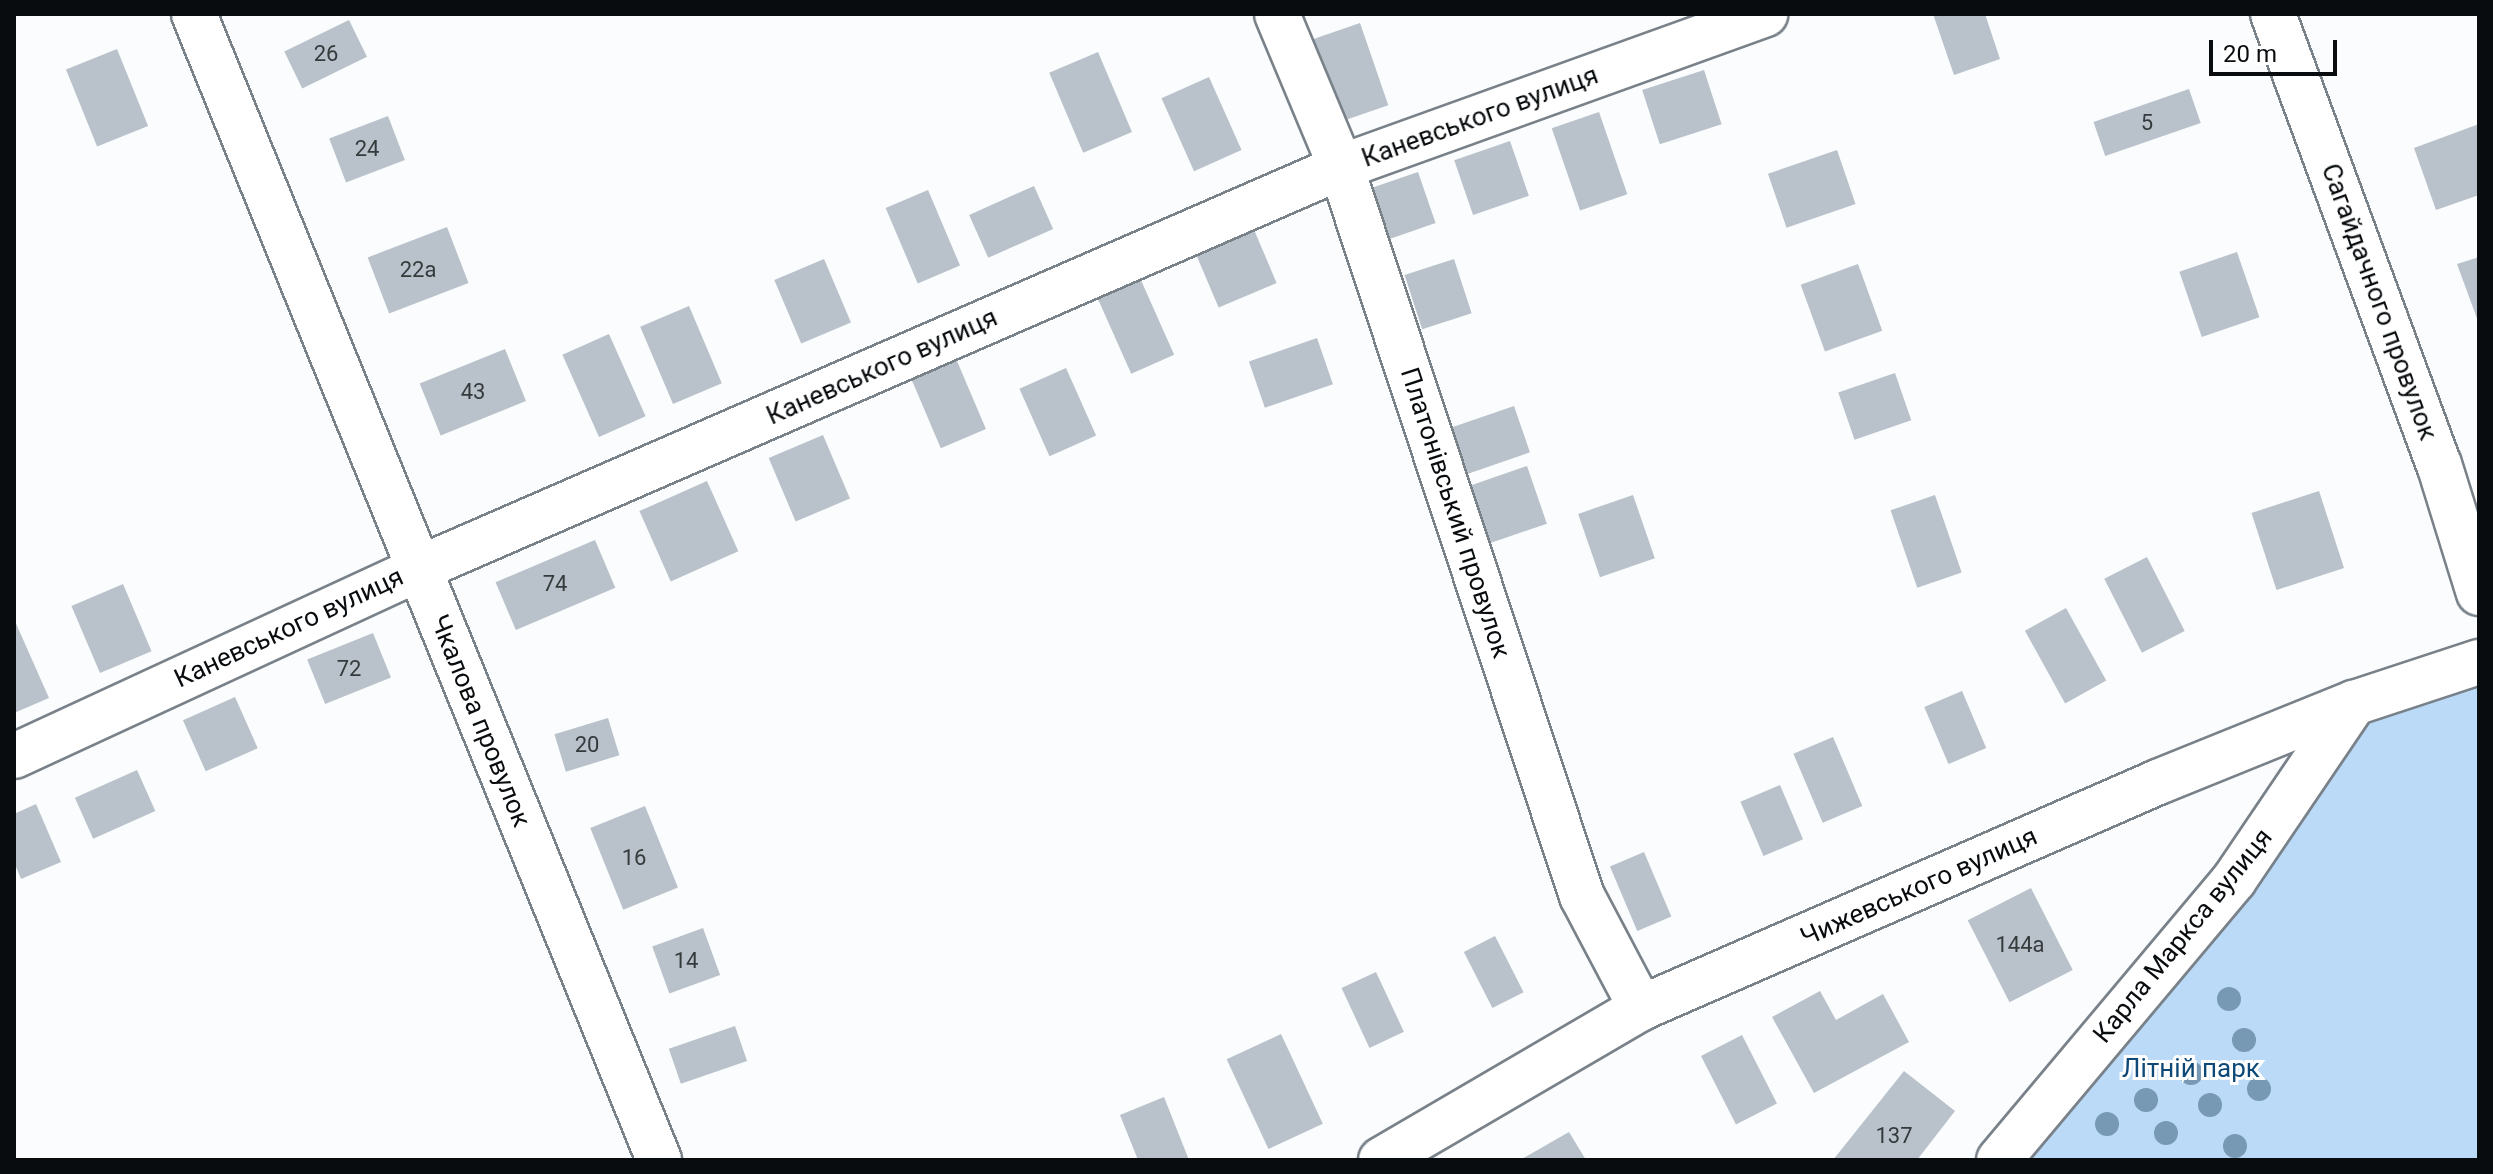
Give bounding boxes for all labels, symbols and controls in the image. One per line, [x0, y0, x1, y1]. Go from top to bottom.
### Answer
scale bar [2213, 24, 2341, 74]
text: 20 m [2223, 40, 2277, 68]
house number: 26 [314, 41, 338, 67]
street label: Каневського вулиця [1358, 60, 1602, 174]
house number: 5 [2141, 110, 2153, 136]
house number: 24 [355, 136, 379, 162]
street label: Сагайдачного провулок [2314, 160, 2444, 444]
house number: 22а [400, 257, 436, 283]
street label: Каневського вулиця [762, 302, 1002, 432]
street label: Платонівський провулок [1393, 364, 1517, 662]
house number: 43 [461, 379, 485, 405]
street label: Каневського вулиця [170, 561, 408, 695]
house number: 74 [543, 571, 567, 597]
street label: Чкалова провулок [423, 610, 537, 832]
house number: 72 [337, 656, 361, 682]
house number: 20 [575, 732, 599, 758]
street label: Чижевського вулиця [1796, 821, 2042, 953]
street label: Карла Маркса вулиця [2087, 823, 2279, 1049]
house number: 16 [622, 845, 646, 871]
house number: 144а [1995, 932, 2045, 958]
house number: 14 [674, 948, 698, 974]
park label: Літній парк [2122, 1053, 2260, 1085]
house number: 137 [1875, 1123, 1913, 1149]

